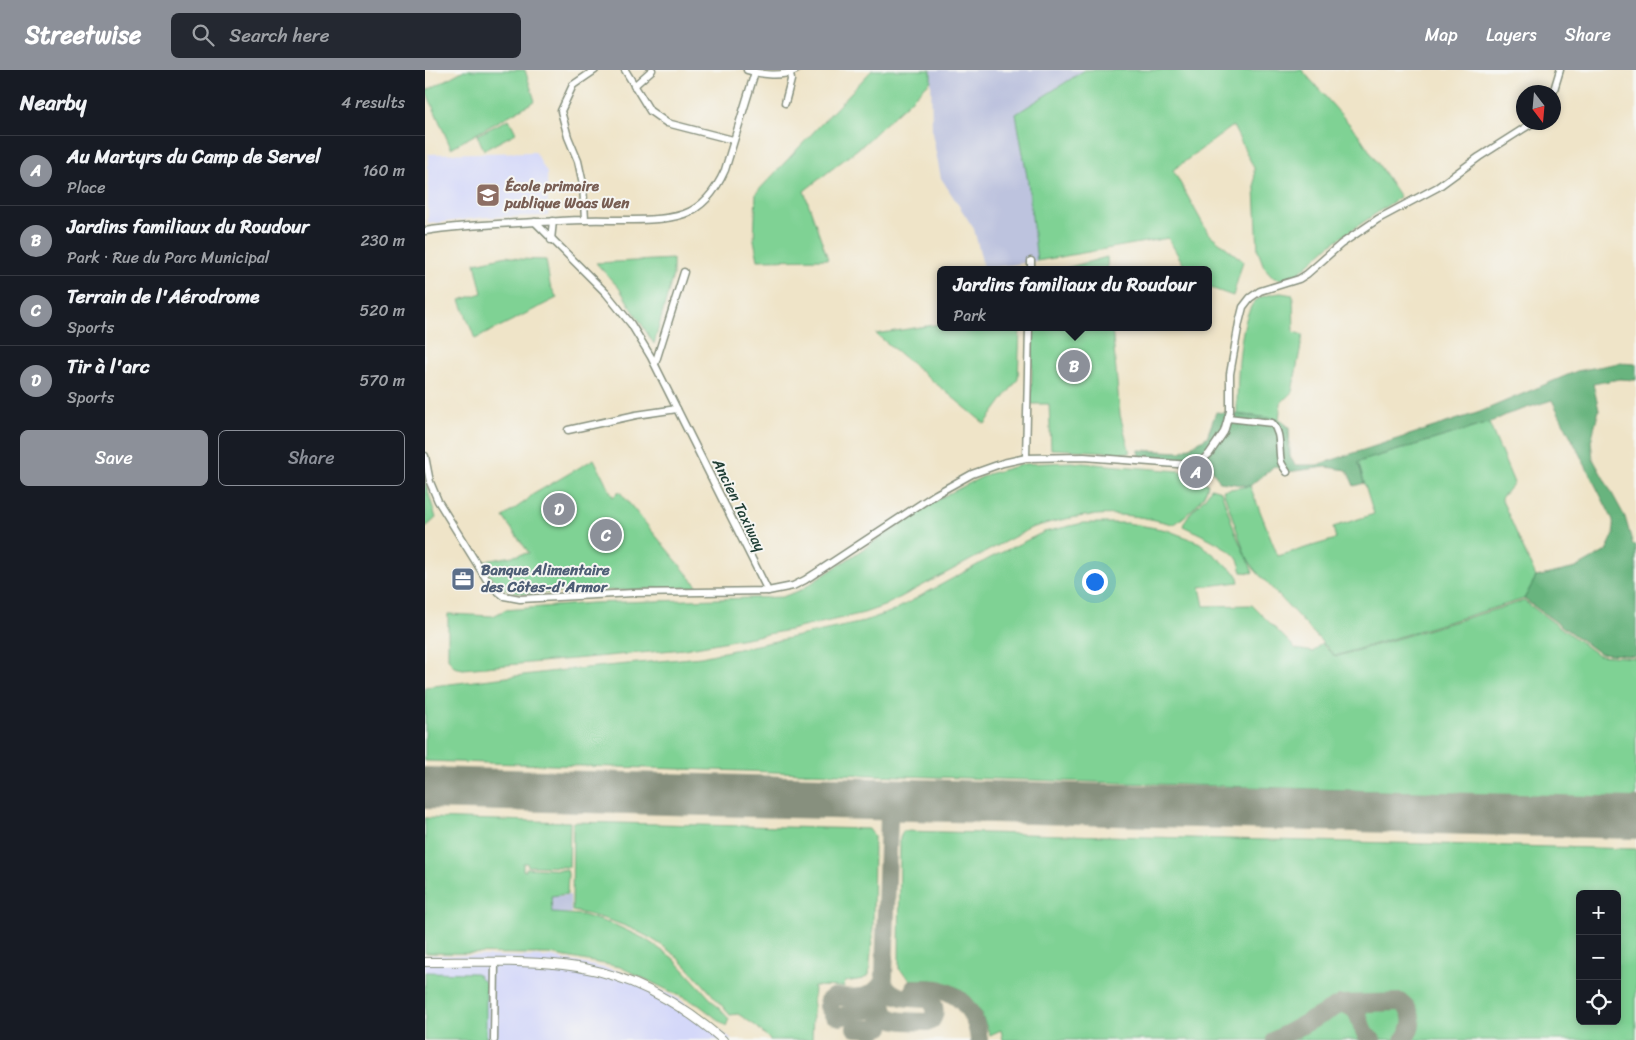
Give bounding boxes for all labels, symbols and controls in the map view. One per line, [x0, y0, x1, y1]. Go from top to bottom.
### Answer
search box [171, 13, 521, 58]
text: Streetwise [25, 14, 141, 56]
text: Search here [229, 19, 329, 52]
text: Map [1425, 19, 1458, 51]
text: Layers [1486, 19, 1537, 51]
text: Share [1565, 19, 1611, 51]
icon: search [189, 21, 217, 49]
text: Nearby [20, 84, 86, 122]
north arrow [1516, 85, 1561, 130]
text: 4 results [341, 88, 405, 117]
text: Au Martyrs du Camp de Servel [67, 140, 321, 173]
text: A [31, 156, 41, 185]
text: 160 m [362, 156, 405, 185]
text: Place [67, 173, 106, 202]
place label: École primaire publique Woas Wen [504, 173, 630, 216]
school or university icon: École primaire publique Woas Wen [475, 182, 501, 208]
text: Jardins familiaux du Roudour [67, 210, 309, 243]
text: B [31, 226, 41, 255]
text: 230 m [360, 226, 405, 255]
text: Park · Rue du Parc Municipal [67, 243, 269, 272]
popup [937, 266, 1212, 331]
text: Jardins familiaux du Roudour [953, 268, 1196, 301]
text: Terrain de l'Aérodrome [67, 280, 259, 313]
text: C [31, 296, 41, 325]
text: 520 m [359, 296, 405, 325]
text: Park [953, 301, 986, 330]
text: Sports [67, 313, 114, 342]
pin: B [1058, 347, 1090, 385]
text: Tir à l'arc [67, 350, 149, 383]
text: D [31, 366, 41, 395]
text: 570 m [360, 366, 405, 395]
text: Sports [67, 383, 114, 412]
button: Save [20, 430, 208, 486]
button: Share [218, 430, 405, 486]
street label: Ancien Taxiway [705, 453, 773, 556]
pin: A [1180, 453, 1212, 491]
pin: D [543, 490, 575, 528]
pin: C [590, 516, 622, 554]
place label: Banque Alimentaire des Côtes-d'Armor [481, 557, 610, 600]
office icon: Banque Alimentaire des Côtes-d'Armor [450, 566, 476, 592]
your location [1082, 569, 1108, 595]
map controls [1576, 890, 1621, 1025]
button: + [1576, 890, 1621, 935]
button: − [1576, 935, 1621, 980]
button: locate [1576, 980, 1621, 1025]

